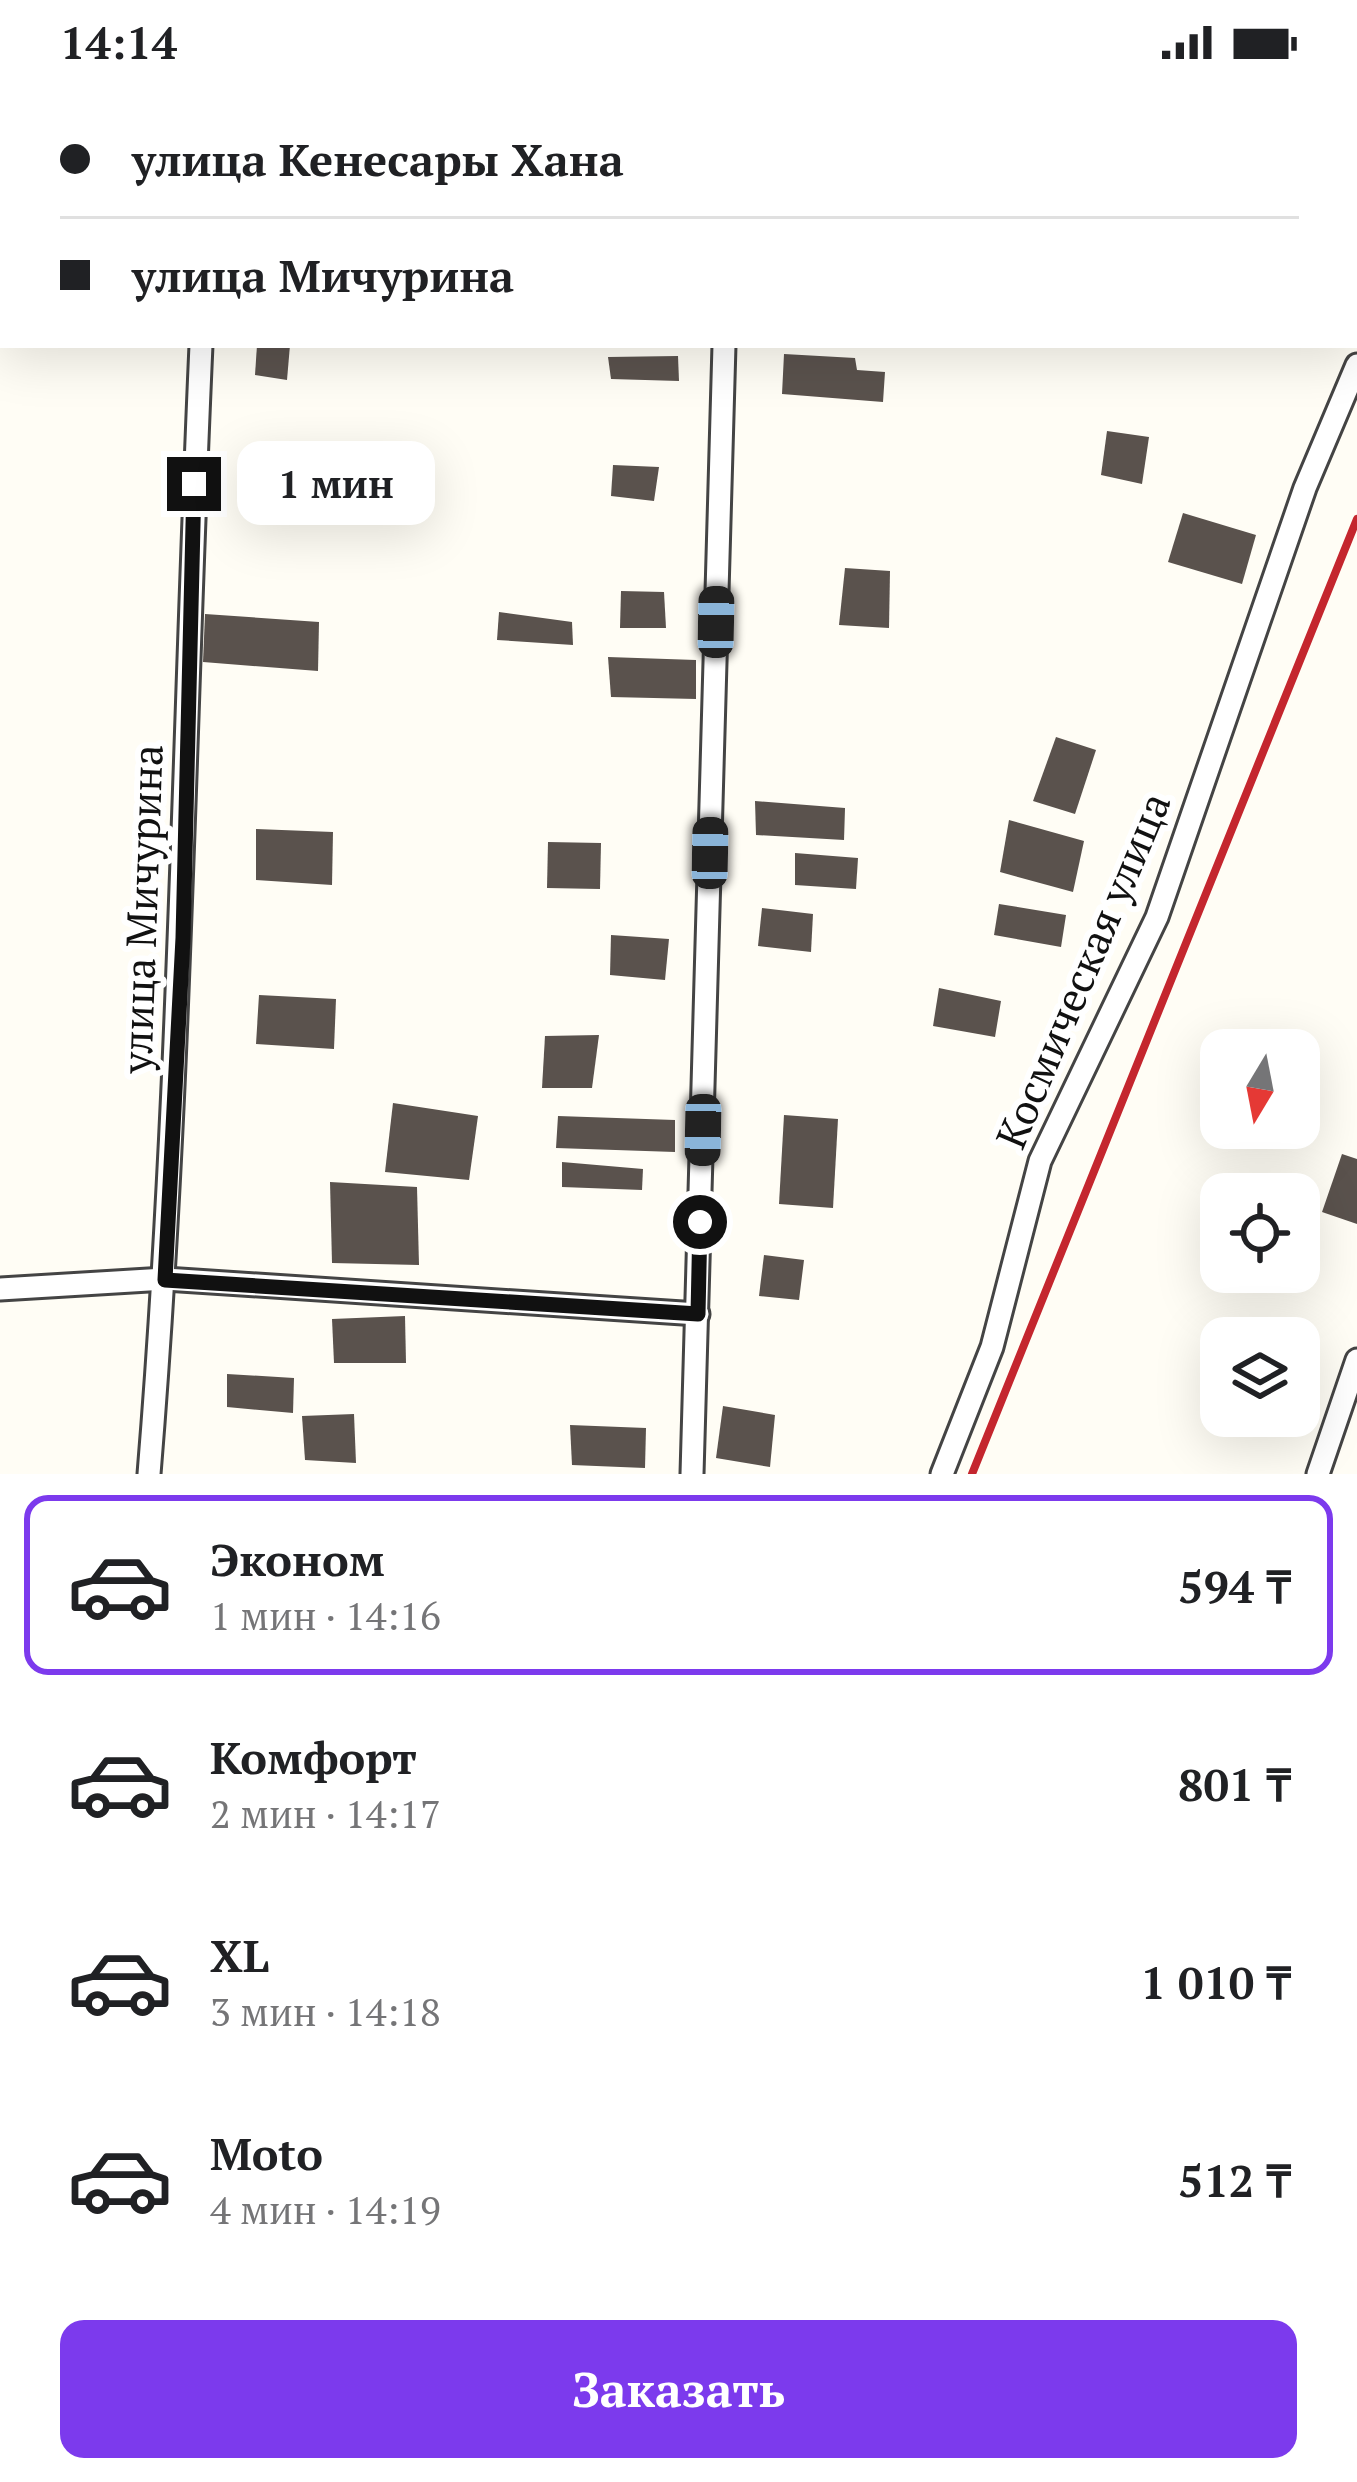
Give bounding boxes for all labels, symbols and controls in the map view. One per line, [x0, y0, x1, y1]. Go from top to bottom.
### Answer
text: 14:14 [60, 12, 177, 72]
text: улица Кенесары Хана [132, 129, 624, 189]
text: улица Мичурина [132, 245, 514, 305]
callout: 1 мин [236, 442, 434, 526]
route end [167, 457, 221, 511]
text: 1 мин [278, 457, 394, 509]
car [697, 586, 735, 658]
street label: улица Мичурина [107, 744, 175, 1075]
street label: Космическая улица [982, 784, 1182, 1156]
car [691, 817, 729, 889]
north arrow [1200, 1029, 1320, 1149]
map controls [1200, 1029, 1320, 1437]
car [684, 1094, 722, 1166]
button: locate [1200, 1173, 1320, 1293]
route start [673, 1195, 727, 1249]
button: layers [1200, 1317, 1320, 1437]
text: Эконом [210, 1529, 385, 1589]
icon: car [66, 1531, 174, 1639]
text: 594 ₸ [1178, 1556, 1291, 1616]
text: 1 мин · 14:16 [210, 1589, 441, 1641]
text: Комфорт [210, 1727, 417, 1787]
icon: car [66, 1729, 174, 1837]
text: 801 ₸ [1178, 1754, 1291, 1814]
text: 2 мин · 14:17 [210, 1787, 441, 1839]
text: XL [210, 1925, 269, 1985]
icon: car [66, 1927, 174, 2035]
text: 1 010 ₸ [1140, 1952, 1291, 2012]
text: 3 мин · 14:18 [210, 1985, 441, 2037]
text: Moto [210, 2123, 323, 2183]
icon: car [66, 2125, 174, 2233]
text: 512 ₸ [1178, 2150, 1291, 2210]
text: 4 мин · 14:19 [210, 2183, 441, 2235]
button: Заказать [60, 2320, 1297, 2458]

